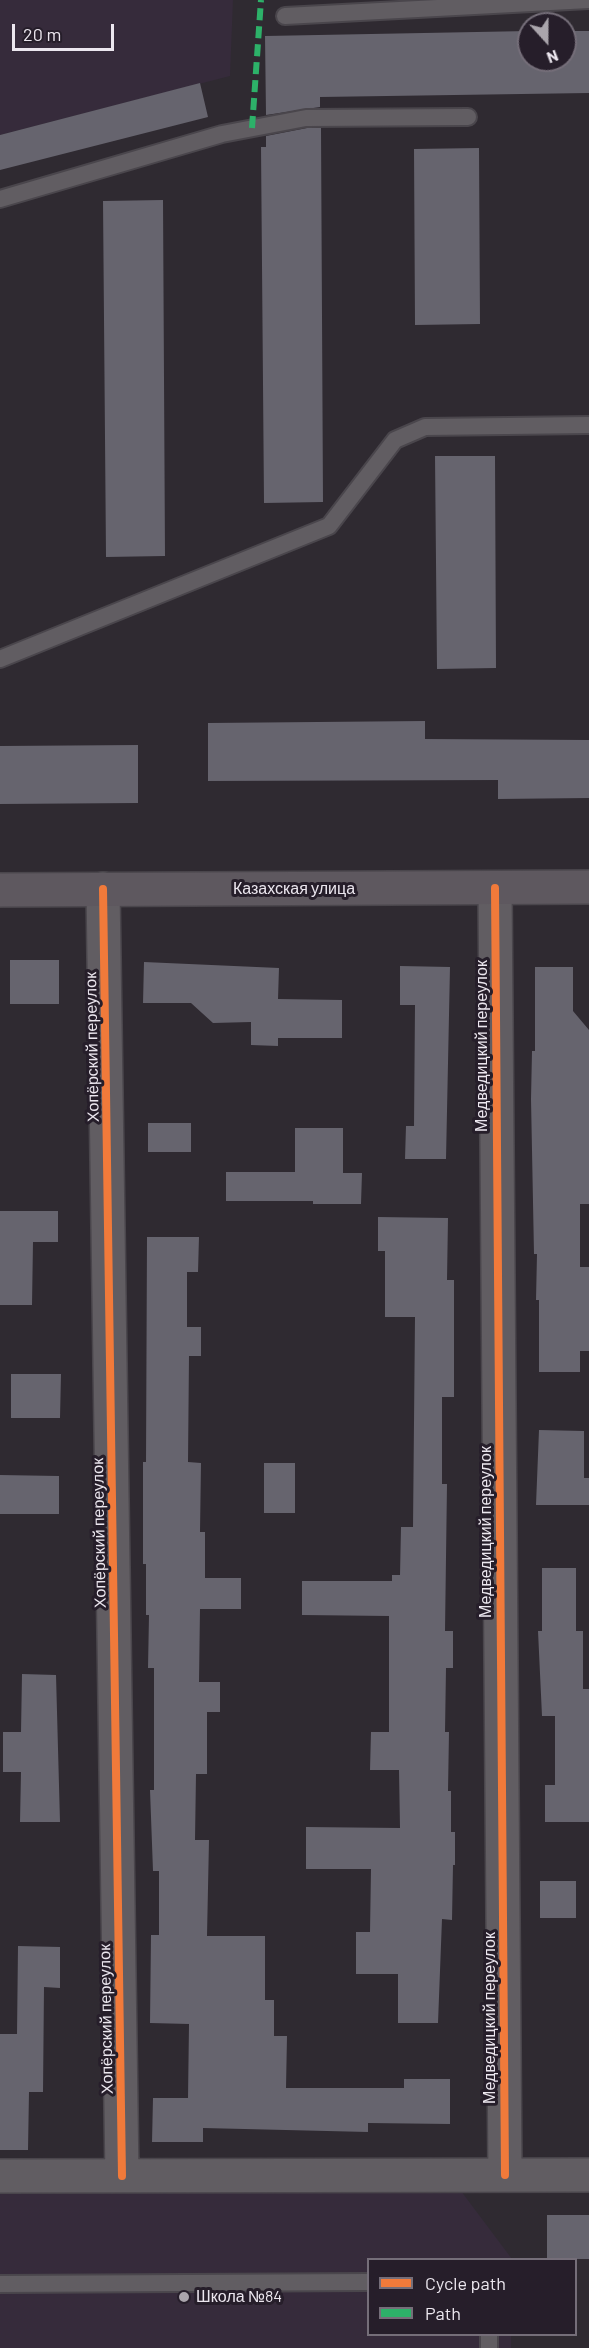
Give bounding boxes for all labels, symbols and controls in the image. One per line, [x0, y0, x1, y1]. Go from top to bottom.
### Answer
scale bar [15, 12, 117, 50]
north arrow [517, 12, 577, 72]
text: 20 m [23, 23, 61, 45]
text: N [545, 47, 561, 68]
street label: Казахская улица [233, 879, 355, 899]
street label: Медведицкий переулок [472, 960, 492, 1132]
street label: Хопёрский переулок [81, 972, 103, 1122]
street label: Медведицкий переулок [476, 1446, 496, 1618]
street label: Хопёрский переулок [88, 1458, 110, 1608]
street label: Медведицкий переулок [480, 1932, 500, 2104]
street label: Хопёрский переулок [95, 1944, 117, 2094]
legend [367, 2258, 577, 2336]
text: Cycle path [425, 2272, 506, 2294]
place label: Школа №84 [196, 2287, 282, 2307]
marker: Школа №84 [177, 2290, 191, 2304]
text: Path [425, 2302, 461, 2324]

